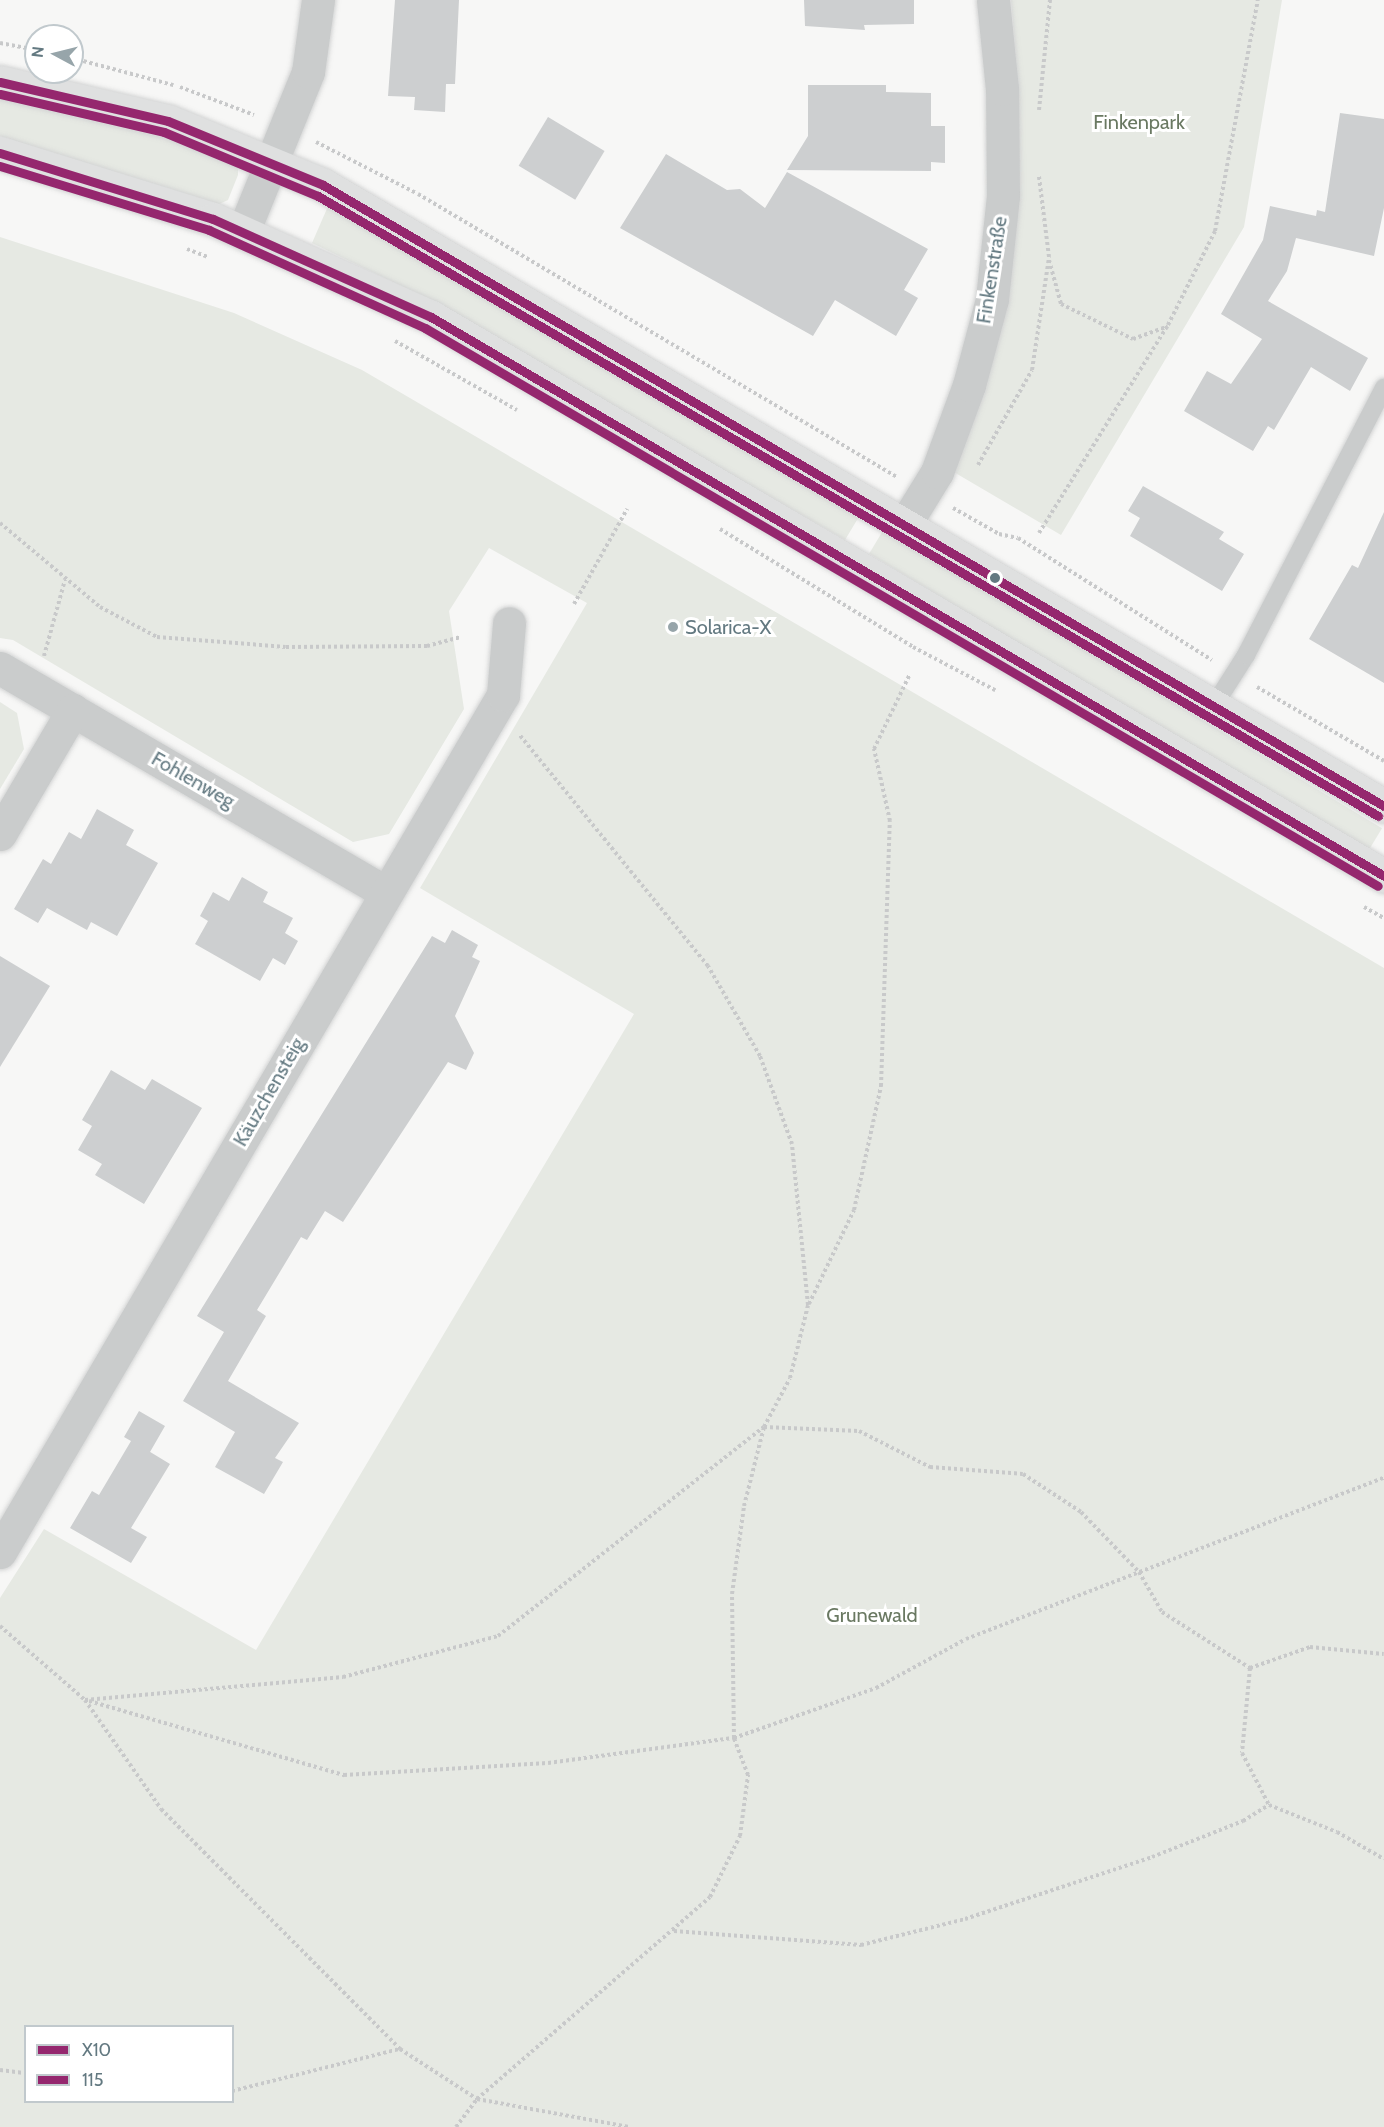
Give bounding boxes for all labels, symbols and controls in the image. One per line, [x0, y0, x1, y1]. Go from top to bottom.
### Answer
north arrow [24, 24, 84, 84]
text: N [28, 45, 48, 59]
park label: Finkenpark [1093, 110, 1185, 134]
street label: Finkenstraße [972, 215, 1012, 325]
unlabelled marker [989, 572, 1001, 584]
place label: Solarica-X [685, 615, 771, 639]
marker: Solarica-X [666, 620, 680, 634]
street label: Fohlenweg [147, 747, 239, 813]
street label: Käuzchensteig [228, 1033, 310, 1151]
park label: Grunewald [826, 1603, 918, 1627]
legend [24, 2025, 234, 2103]
text: X10 [82, 2039, 111, 2061]
text: 115 [82, 2069, 103, 2091]

